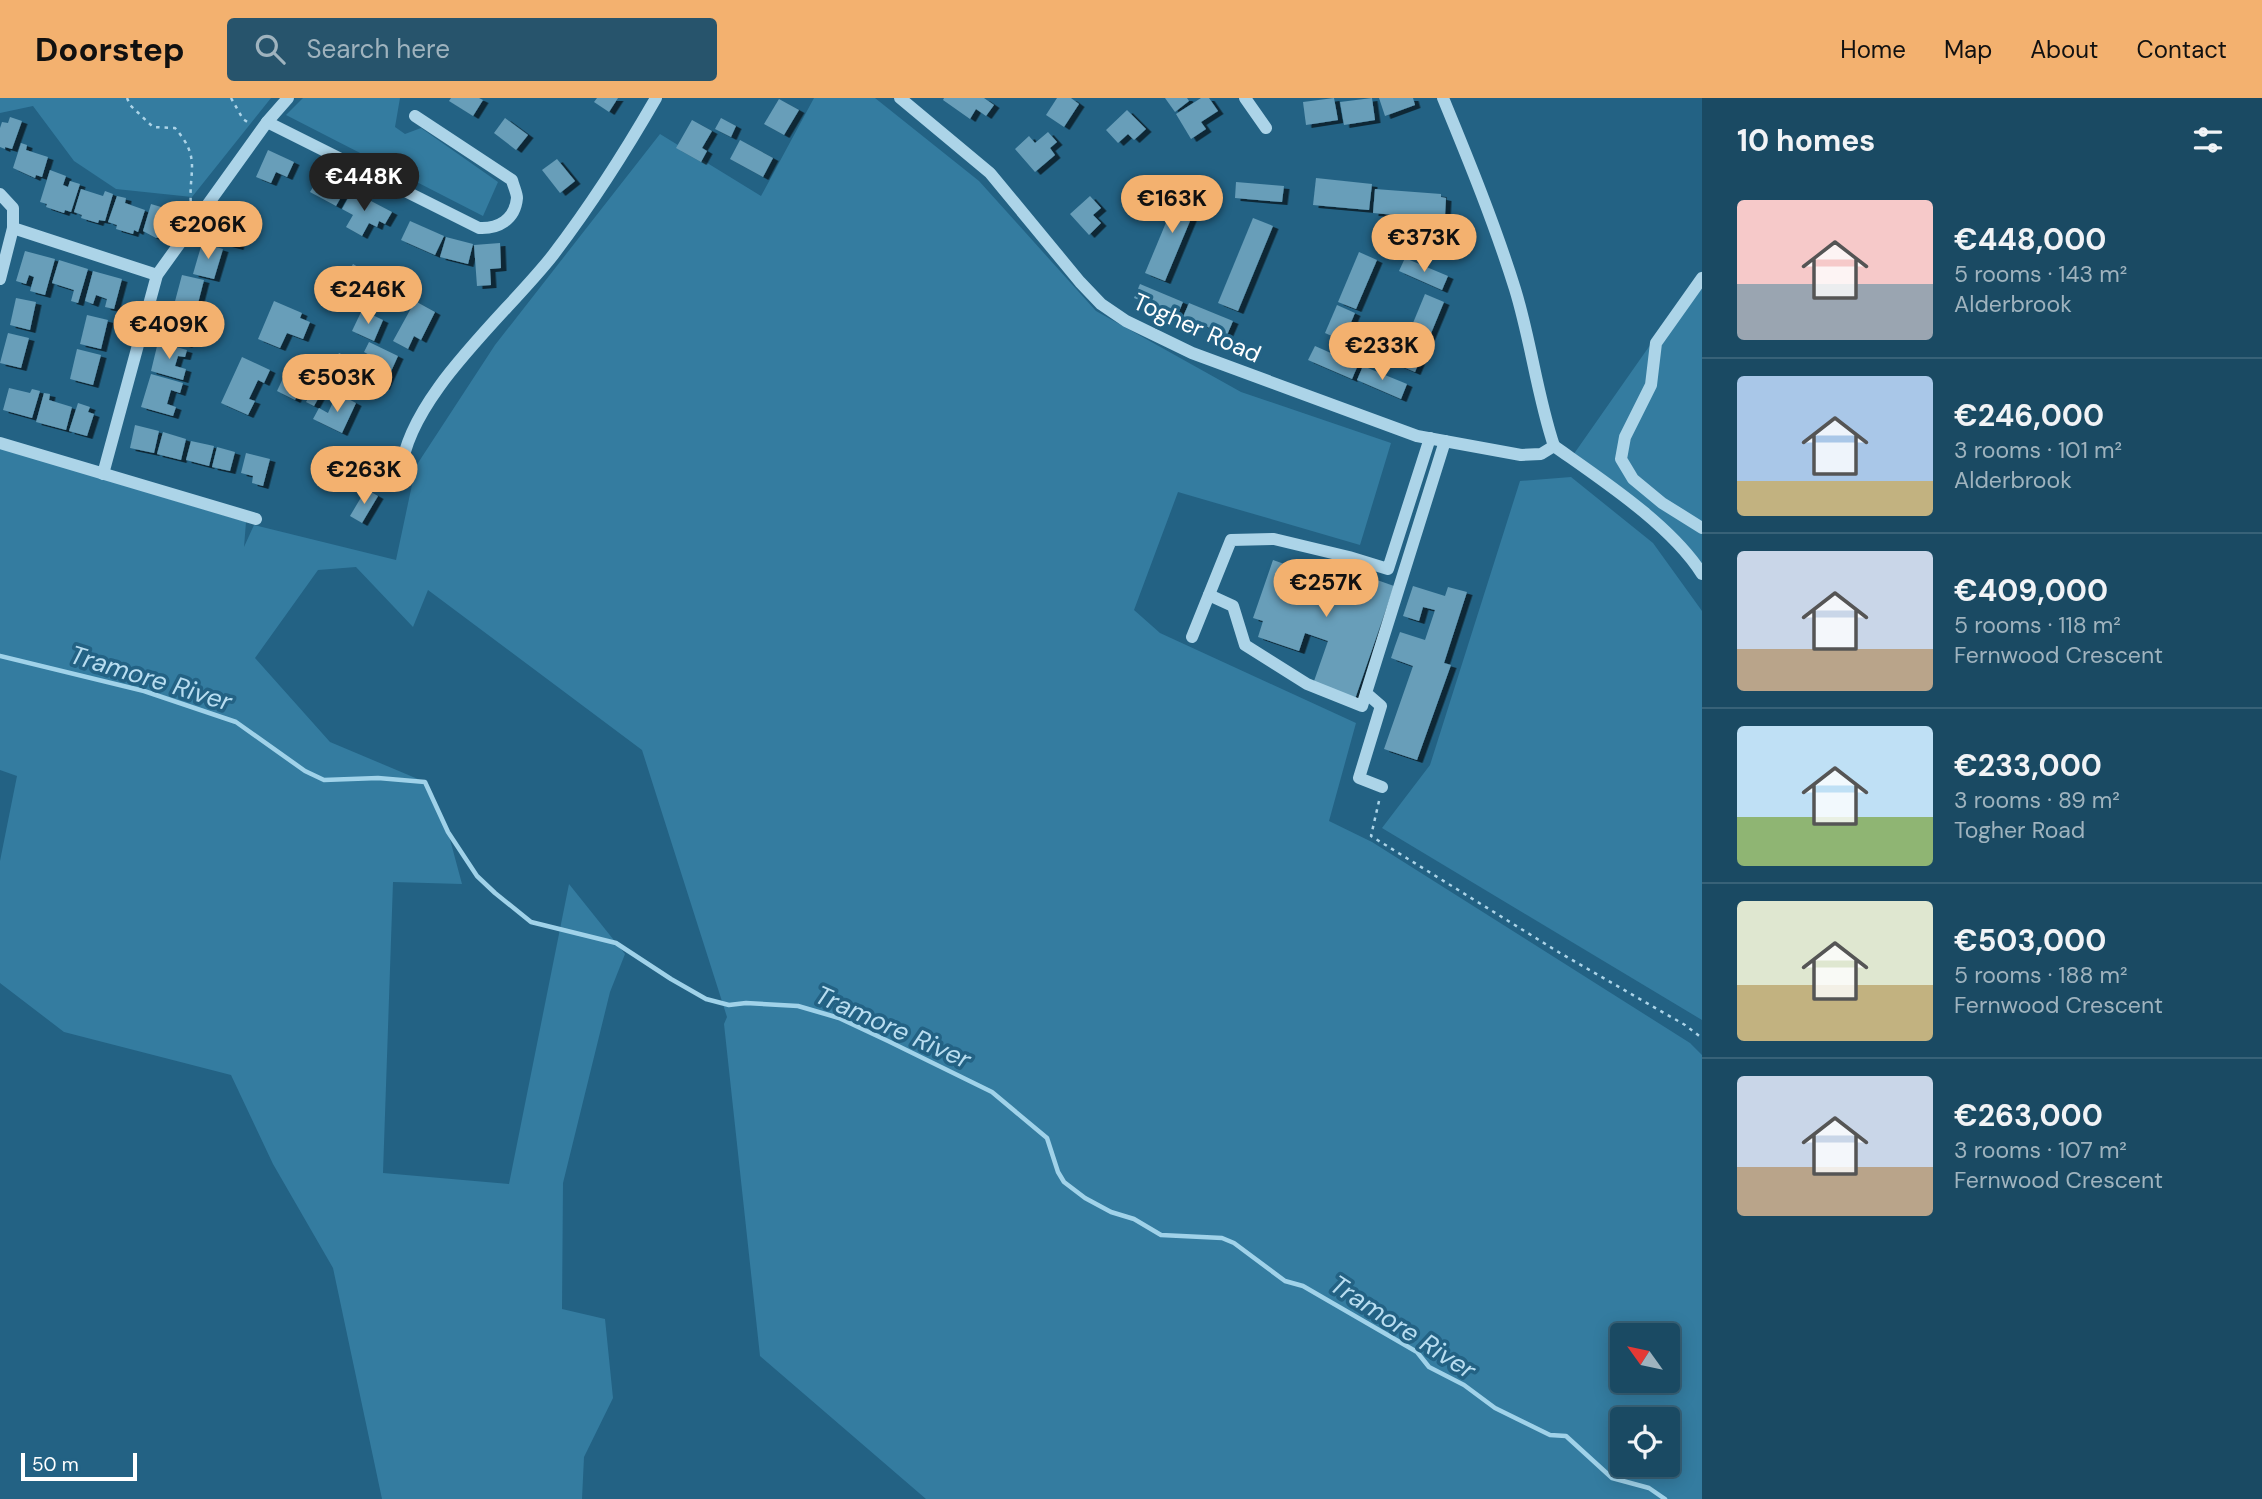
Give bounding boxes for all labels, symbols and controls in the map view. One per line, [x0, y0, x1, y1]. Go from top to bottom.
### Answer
search box [227, 18, 717, 81]
text: Doorstep [35, 28, 185, 71]
icon: search [251, 30, 289, 68]
text: Search here [307, 32, 450, 66]
text: Home [1840, 34, 1906, 65]
text: Map [1944, 34, 1992, 65]
text: About [2030, 34, 2099, 65]
text: Contact [2137, 34, 2227, 65]
text: 10 homes [1737, 121, 1875, 160]
icon: filters [2189, 121, 2227, 159]
pin: €448K [315, 153, 413, 213]
text: €448K [325, 161, 403, 191]
pin: €163K [1123, 176, 1221, 235]
text: €163K [1137, 183, 1207, 213]
pin: €206K [159, 202, 257, 261]
text: €206K [169, 209, 247, 239]
pin: €373K [1375, 214, 1473, 274]
text: €448,000 [1954, 220, 2106, 259]
text: €373K [1388, 222, 1460, 252]
icon: home [1793, 228, 1877, 312]
text: 5 rooms · 143 m² [1954, 259, 2127, 289]
pin: €246K [319, 266, 417, 326]
text: €246K [330, 274, 406, 304]
street label: Togher Road [1128, 286, 1266, 370]
text: Alderbrook [1954, 289, 2072, 319]
pin: €409K [120, 302, 218, 361]
text: €409K [130, 309, 208, 339]
pin: €233K [1333, 322, 1431, 382]
text: €233K [1345, 330, 1419, 360]
pin: €503K [288, 354, 386, 414]
text: €503K [298, 362, 376, 392]
text: €246,000 [1954, 396, 2104, 435]
icon: home [1793, 404, 1877, 488]
text: 3 rooms · 101 m² [1954, 435, 2122, 465]
pin: €263K [315, 446, 413, 506]
text: €263K [327, 454, 401, 484]
text: Alderbrook [1954, 465, 2072, 495]
pin: €257K [1277, 560, 1375, 619]
text: €257K [1290, 567, 1362, 597]
text: €409,000 [1954, 571, 2108, 610]
icon: home [1793, 579, 1877, 663]
text: 5 rooms · 118 m² [1954, 610, 2121, 640]
water label: Tramore River [66, 637, 237, 719]
text: Fernwood Crescent [1954, 640, 2163, 670]
text: €233,000 [1954, 746, 2102, 785]
icon: home [1793, 754, 1877, 838]
text: 3 rooms · 89 m² [1954, 785, 2120, 815]
text: Togher Road [1954, 815, 2085, 845]
text: €503,000 [1954, 921, 2106, 960]
icon: home [1793, 929, 1877, 1013]
text: 5 rooms · 188 m² [1954, 960, 2128, 990]
water label: Tramore River [810, 977, 978, 1077]
text: Fernwood Crescent [1954, 990, 2163, 1020]
text: €263,000 [1954, 1096, 2103, 1135]
icon: home [1793, 1104, 1877, 1188]
text: 3 rooms · 107 m² [1954, 1135, 2127, 1165]
text: Fernwood Crescent [1954, 1165, 2163, 1195]
water label: Tramore River [1324, 1267, 1484, 1388]
north arrow [1610, 1323, 1680, 1393]
map controls [1610, 1323, 1680, 1477]
button: locate [1610, 1407, 1680, 1477]
scale bar [21, 1450, 136, 1482]
text: 50 m [32, 1452, 79, 1477]

